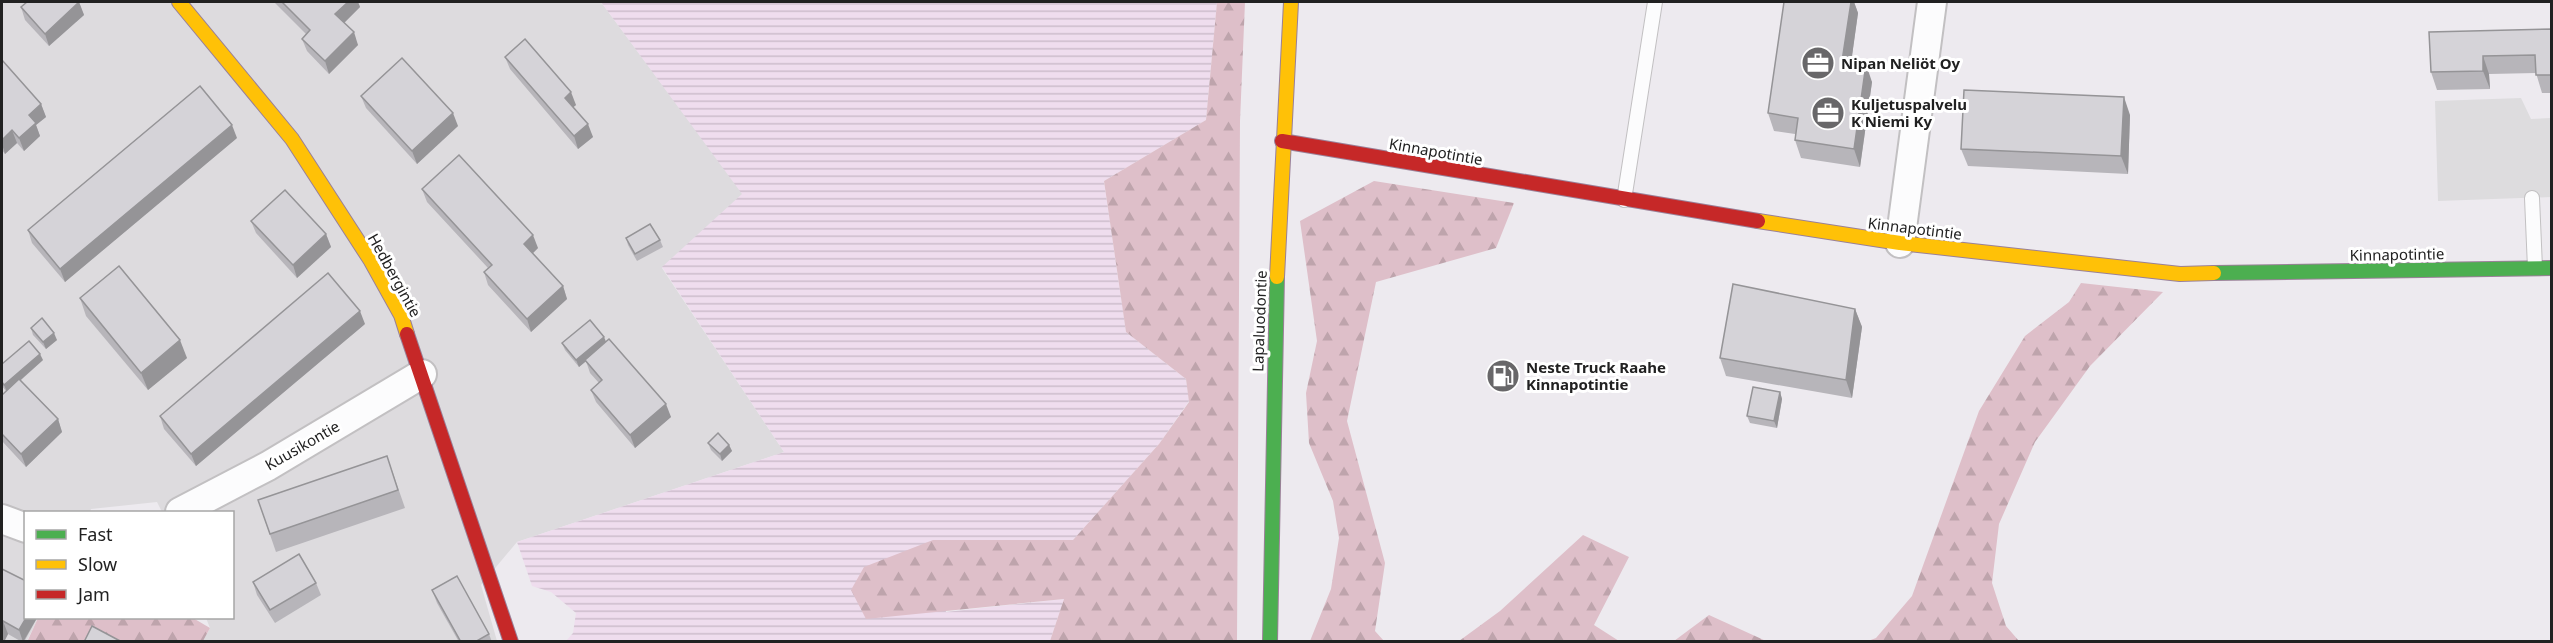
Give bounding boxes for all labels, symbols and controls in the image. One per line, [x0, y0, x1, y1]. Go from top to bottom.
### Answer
office icon: Nipan Neliöt Oy [1800, 45, 1836, 81]
place label: Nipan Neliöt Oy [1841, 53, 1961, 73]
place label: Kuljetuspalvelu K Niemi Ky [1851, 94, 1967, 131]
office icon: Kuljetuspalvelu K Niemi Ky [1810, 95, 1846, 131]
street label: Kinnapotintie [1388, 133, 1484, 169]
street label: Kinnapotintie [1867, 212, 1963, 244]
street label: Hedbergintie [364, 230, 426, 320]
street label: Kinnapotintie [2349, 243, 2445, 265]
street label: Lapaluodontie [1247, 270, 1271, 372]
place label: Neste Truck Raahe Kinnapotintie [1526, 357, 1666, 394]
fuel station icon: Neste Truck Raahe Kinnapotintie [1485, 358, 1521, 394]
street label: Kuusikontie [261, 416, 343, 474]
legend [24, 511, 234, 619]
text: Fast [78, 522, 113, 546]
text: Slow [78, 552, 117, 576]
text: Jam [76, 582, 110, 606]

